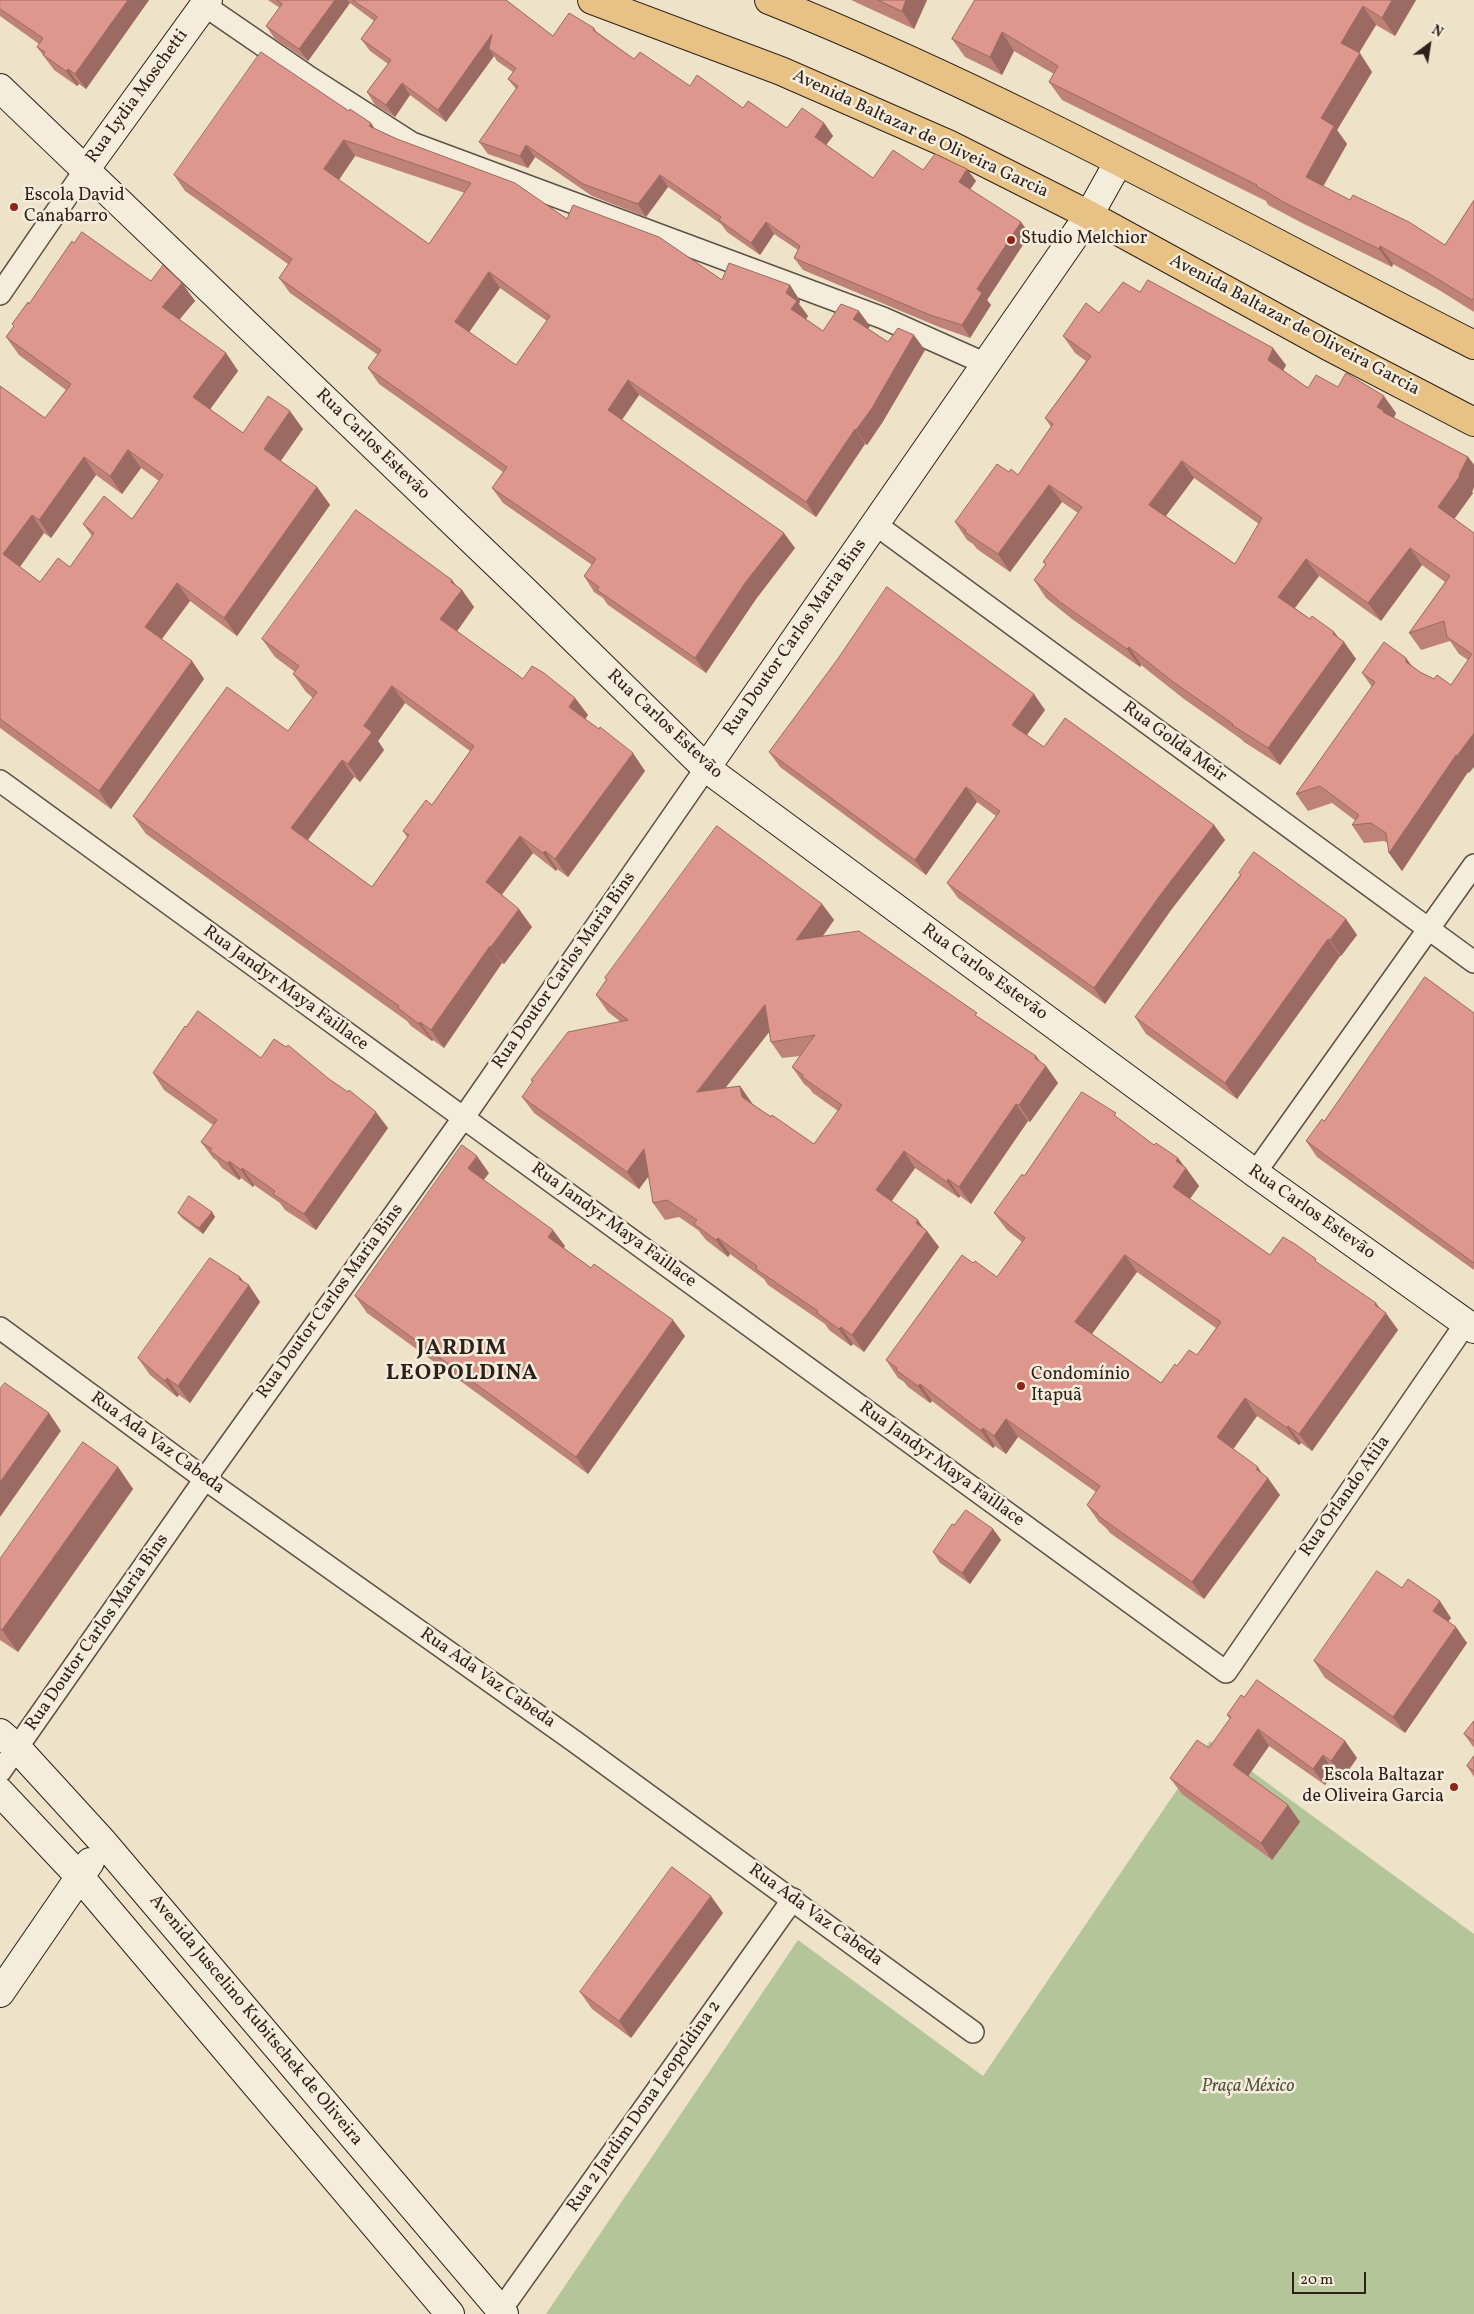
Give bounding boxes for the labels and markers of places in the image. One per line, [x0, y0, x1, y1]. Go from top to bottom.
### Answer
place label: Escola David Canabarro [24, 186, 125, 228]
marker: Escola David Canabarro [8, 201, 20, 213]
place label: Studio Melchior [1021, 229, 1147, 251]
marker: Studio Melchior [1005, 234, 1017, 246]
place label: Condomínio Itapuã [1031, 1365, 1130, 1408]
marker: Condomínio Itapuã [1015, 1380, 1027, 1392]
place label: Escola Baltazar de Oliveira Garcia [1302, 1766, 1444, 1808]
marker: Escola Baltazar de Oliveira Garcia [1448, 1781, 1460, 1793]

